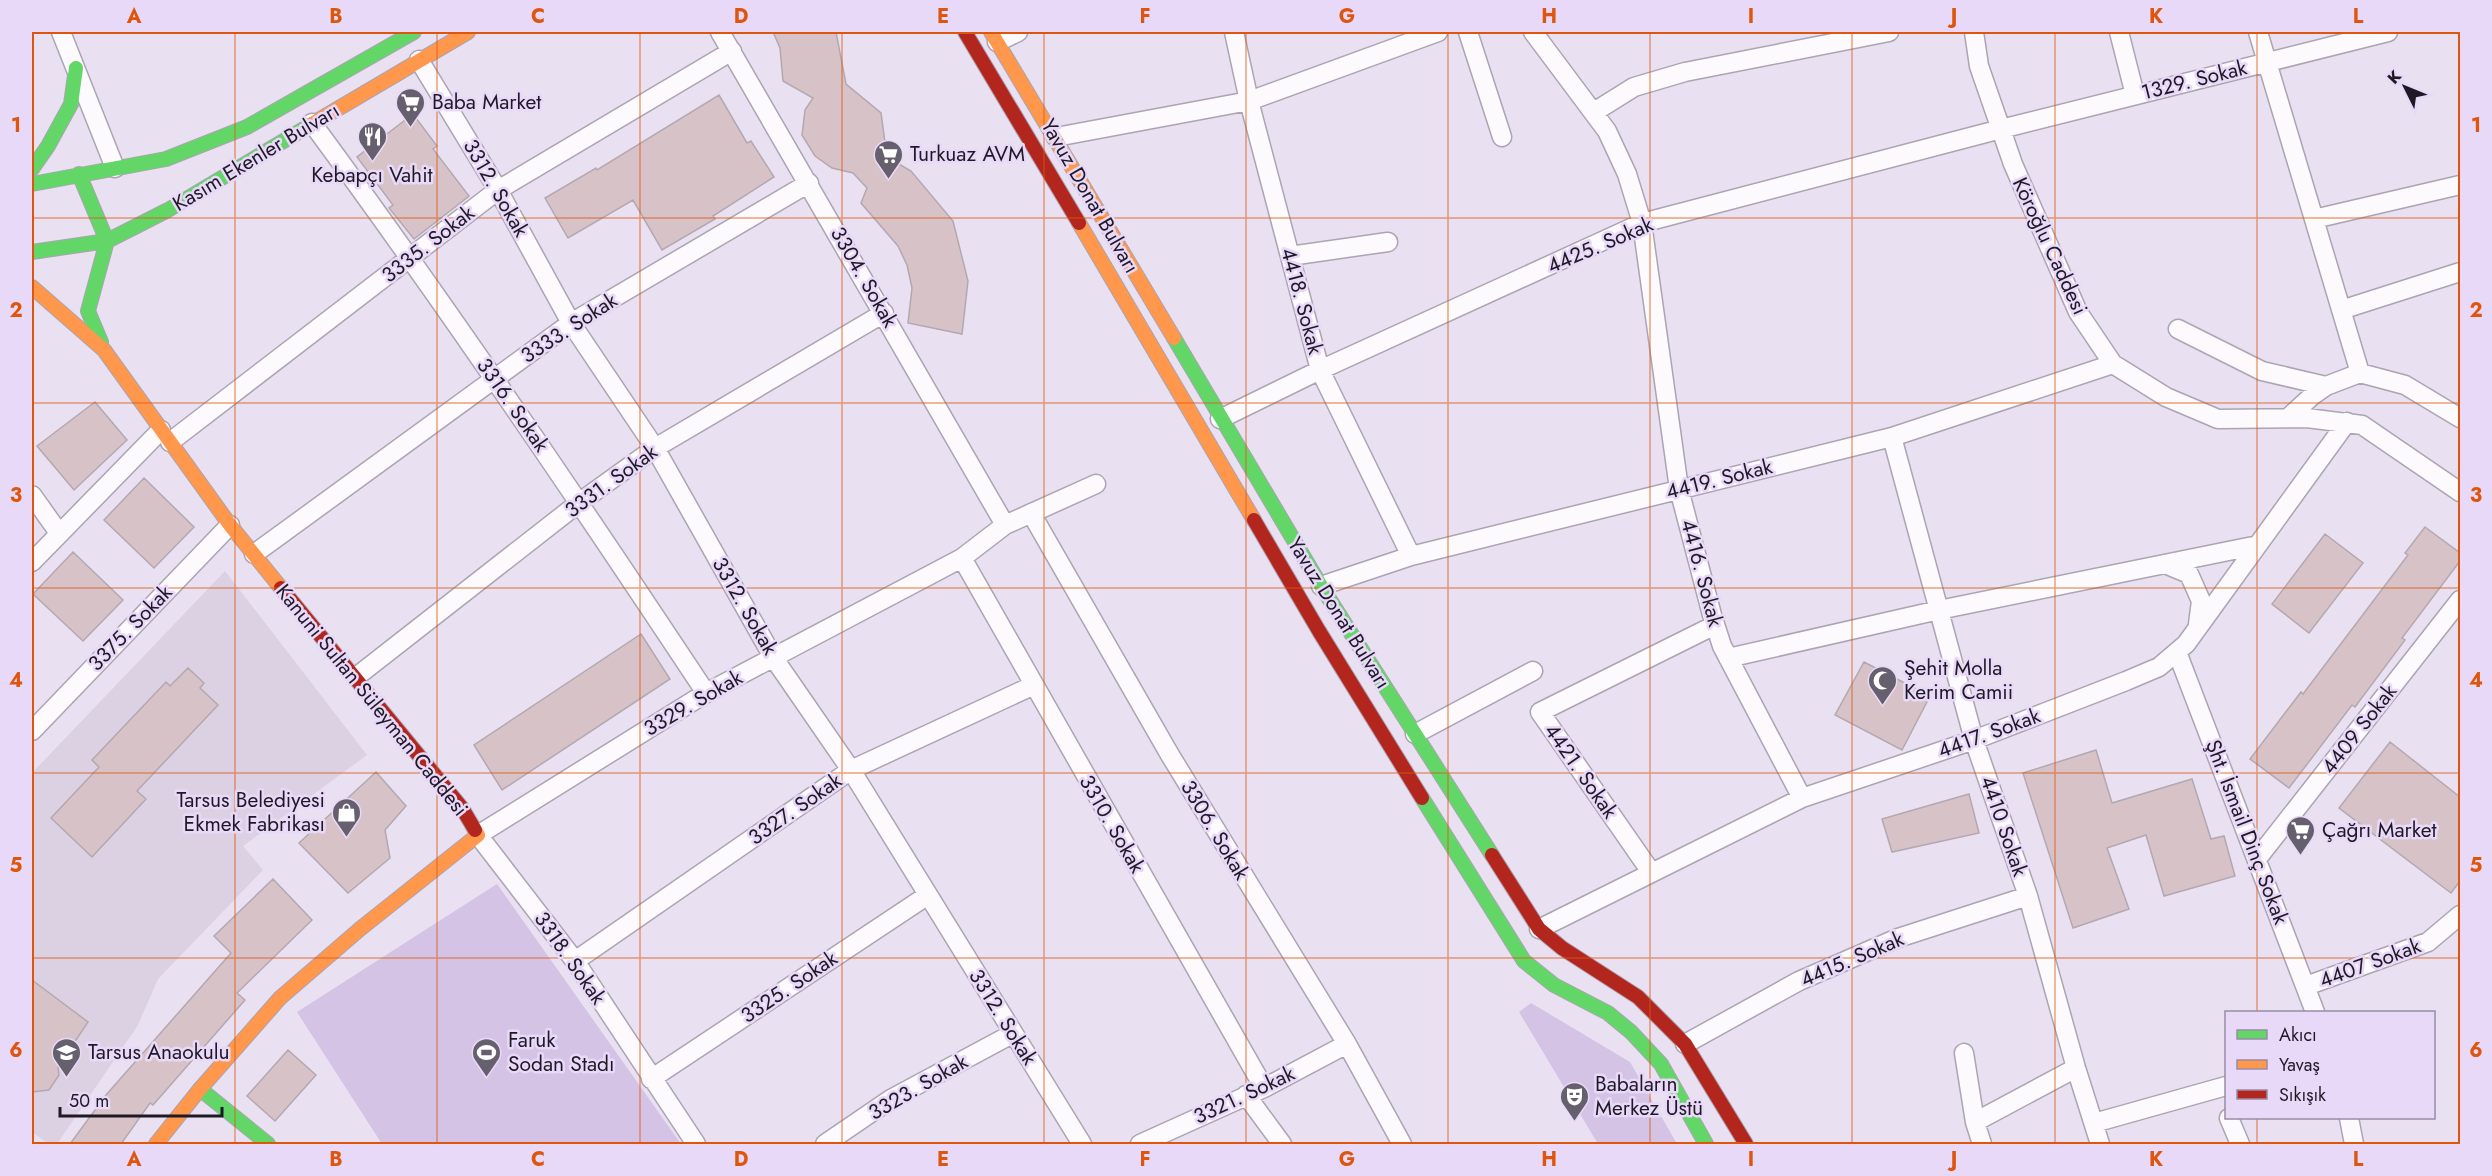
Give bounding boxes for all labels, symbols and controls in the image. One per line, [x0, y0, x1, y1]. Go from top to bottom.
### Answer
text: A [126, 2, 142, 31]
text: B [329, 2, 343, 31]
text: C [531, 2, 545, 31]
text: D [734, 2, 748, 31]
text: E [937, 2, 949, 31]
text: F [1139, 2, 1151, 31]
text: G [1339, 2, 1355, 31]
text: H [1541, 2, 1557, 31]
text: I [1748, 2, 1754, 31]
text: J [1947, 2, 1957, 31]
text: K [2149, 2, 2163, 31]
text: L [2353, 2, 2364, 31]
street label: 1329. Sokak [2138, 52, 2251, 108]
north arrow [2375, 57, 2435, 117]
text: K [2382, 65, 2407, 89]
supermarket icon: Baba Market [395, 86, 427, 128]
place label: Baba Market [432, 87, 541, 117]
street label: Kasım Ekenler Bulvarı [167, 95, 345, 219]
text: 1 [11, 111, 21, 140]
text: 1 [2471, 111, 2481, 140]
street label: Yavuz Donat Bulvarı [1034, 113, 1146, 279]
restaurant icon: Kebapçı Vahit [356, 120, 388, 162]
street label: 3312. Sokak [456, 134, 536, 243]
supermarket icon: Turkuaz AVM [873, 138, 905, 180]
place label: Turkuaz AVM [910, 139, 1025, 169]
place label: Kebapçı Vahit [311, 160, 433, 190]
street label: Köroğlu Caddesi [2005, 172, 2095, 320]
street label: 3335. Sokak [375, 198, 481, 290]
street label: 4425. Sokak [1542, 209, 1658, 281]
street label: 3304. Sokak [823, 221, 905, 334]
street label: 4418. Sokak [1273, 244, 1331, 358]
street label: 3333. Sokak [515, 285, 624, 370]
text: 2 [9, 296, 23, 325]
text: 2 [2469, 296, 2483, 325]
street label: 3316. Sokak [470, 352, 557, 459]
street label: 3331. Sokak [558, 437, 664, 525]
street label: 4419. Sokak [1663, 451, 1776, 507]
text: 3 [10, 481, 22, 510]
text: 3 [2470, 481, 2482, 510]
street label: 4416. Sokak [1673, 516, 1731, 631]
street label: Yavuz Donat Bulvarı [1280, 531, 1398, 695]
street label: 3312. Sokak [705, 552, 785, 661]
street label: 3375. Sokak [81, 578, 179, 678]
street label: Kanuni Sultan Süleyman Caddesi [269, 578, 475, 822]
place label: Şehit Molla Kerim Camii [1904, 653, 2013, 707]
street label: 3329. Sokak [638, 662, 749, 743]
mosque icon: Şehit Molla Kerim Camii [1867, 664, 1899, 706]
text: 4 [9, 666, 23, 695]
text: 4 [2469, 666, 2483, 695]
street label: 4409 Sokak [2314, 677, 2404, 780]
street label: 4417. Sokak [1934, 700, 2045, 765]
street label: 4421. Sokak [1537, 717, 1625, 825]
street label: Şht. İsmail Dinç Sokak [2198, 735, 2296, 929]
street label: 3327. Sokak [742, 765, 848, 852]
street label: 3310. Sokak [1072, 769, 1153, 879]
street label: 4410 Sokak [1973, 772, 2035, 881]
street label: 3306. Sokak [1173, 774, 1257, 886]
place label: Tarsus Belediyesi Ekmek Fabrikası [177, 785, 325, 839]
shop icon: Tarsus Belediyesi Ekmek Fabrikası [330, 796, 362, 838]
supermarket icon: Çağrı Market [2285, 814, 2317, 856]
place label: Çağrı Market [2322, 815, 2437, 845]
text: 5 [10, 851, 23, 880]
text: 5 [2470, 851, 2483, 880]
street label: 3318. Sokak [527, 905, 614, 1011]
street label: 4415. Sokak [1796, 923, 1909, 994]
street label: 4407 Sokak [2315, 931, 2426, 995]
street label: 3325. Sokak [735, 943, 844, 1030]
street label: 3312. Sokak [962, 963, 1045, 1072]
legend [2225, 1011, 2435, 1119]
text: Akıcı [2279, 1022, 2317, 1048]
place label: Faruk Sodan Stadı [508, 1025, 614, 1079]
text: 6 [9, 1036, 23, 1065]
school or university icon: Tarsus Anaokulu [51, 1036, 83, 1078]
sports icon: Faruk Sodan Stadı [471, 1036, 503, 1078]
text: 6 [2469, 1036, 2483, 1065]
place label: Tarsus Anaokulu [88, 1037, 230, 1067]
street label: 3323. Sokak [863, 1046, 974, 1128]
text: Yavaş [2279, 1052, 2320, 1078]
street label: 3321. Sokak [1188, 1058, 1300, 1132]
place label: Babaların Merkez Üstü [1595, 1069, 1703, 1123]
scale bar [60, 1080, 222, 1118]
theatre icon: Babaların Merkez Üstü [1558, 1080, 1590, 1122]
text: Sıkışık [2279, 1082, 2326, 1108]
text: 50 m [69, 1088, 109, 1114]
text: A [126, 1145, 142, 1174]
text: B [329, 1145, 343, 1174]
text: C [531, 1145, 545, 1174]
text: D [734, 1145, 748, 1174]
text: E [937, 1145, 949, 1174]
text: F [1139, 1145, 1151, 1174]
text: G [1339, 1145, 1355, 1174]
text: H [1541, 1145, 1557, 1174]
text: I [1748, 1145, 1754, 1174]
text: J [1947, 1145, 1957, 1174]
text: K [2149, 1145, 2163, 1174]
text: L [2353, 1145, 2364, 1174]

